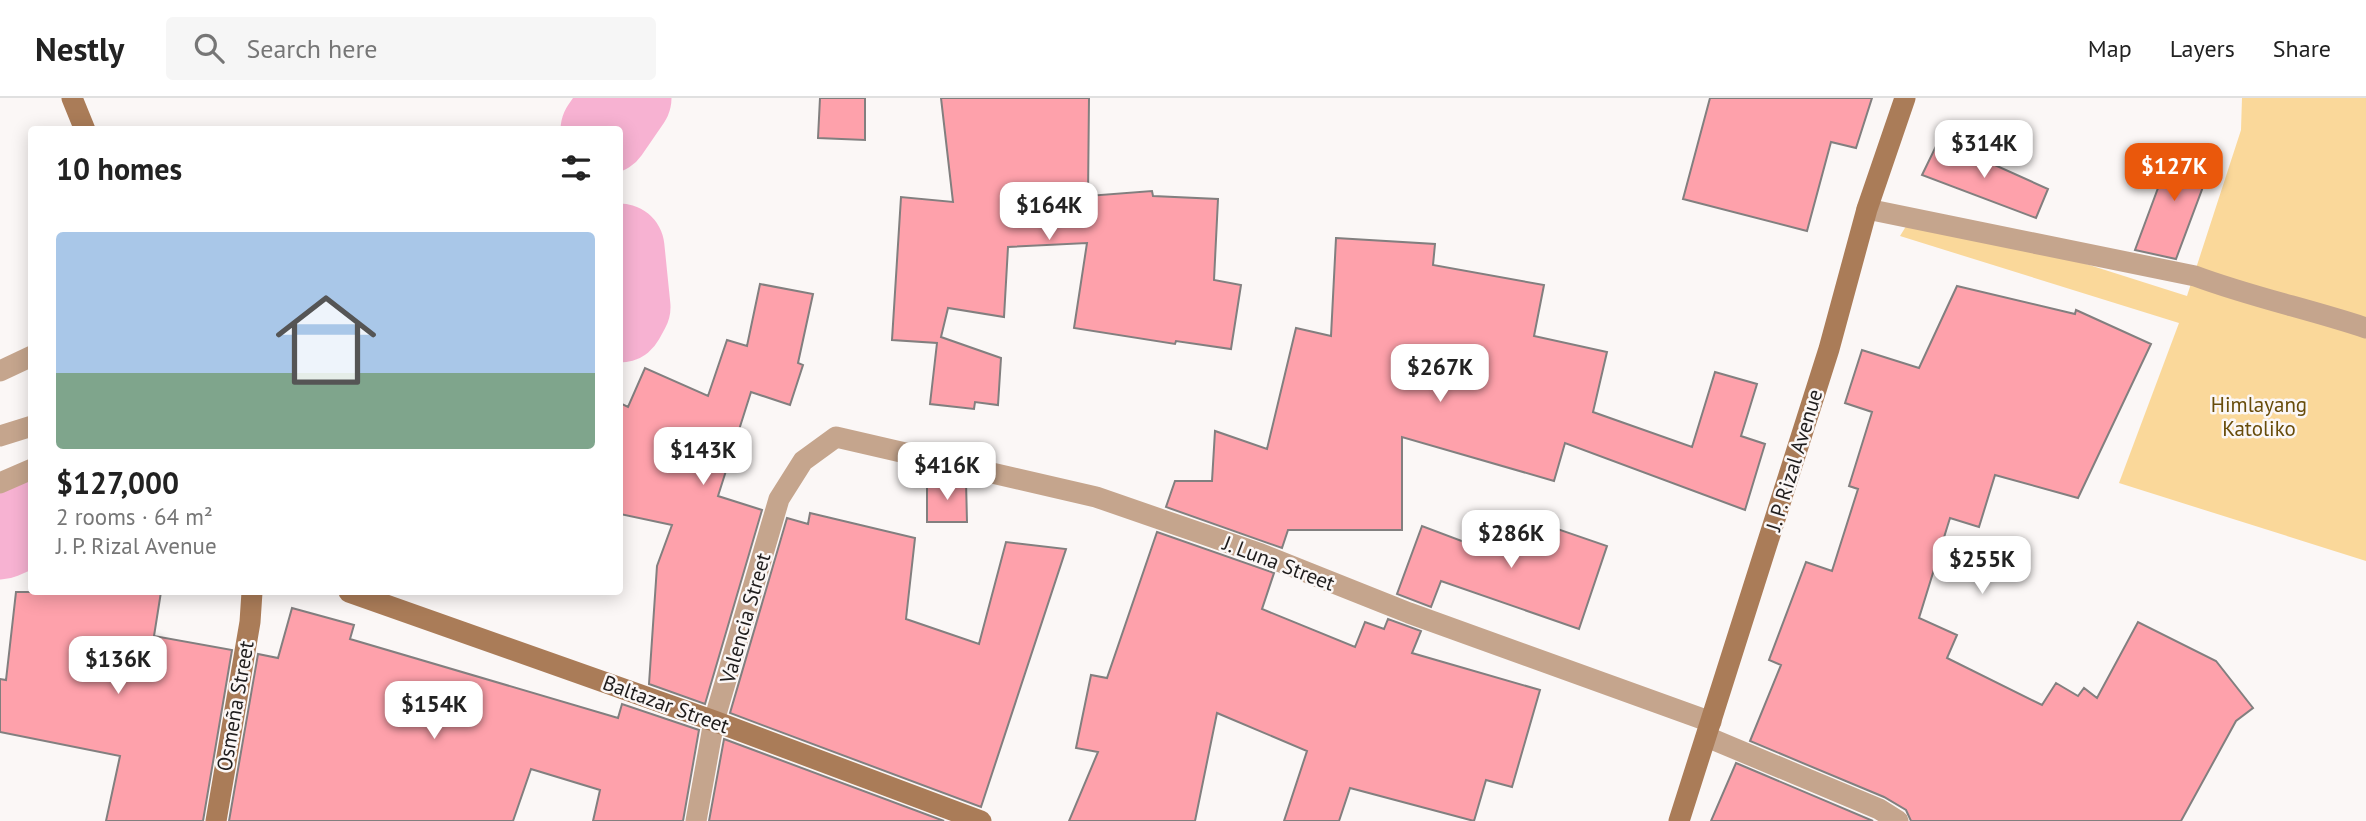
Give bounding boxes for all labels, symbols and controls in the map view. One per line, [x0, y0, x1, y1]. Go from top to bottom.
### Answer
search box [166, 17, 656, 80]
text: Nestly [35, 27, 124, 70]
icon: search [190, 29, 228, 67]
text: Search here [246, 32, 378, 65]
text: Map [2088, 33, 2132, 64]
text: Layers [2170, 33, 2235, 64]
text: Share [2273, 33, 2331, 64]
pin: $314K [1935, 120, 2033, 180]
text: $314K [1951, 128, 2017, 157]
pin: $127K [2125, 144, 2223, 203]
text: 10 homes [56, 149, 182, 188]
icon: filters [557, 149, 595, 187]
text: $127K [2141, 151, 2207, 180]
pin: $164K [1000, 183, 1098, 242]
text: $164K [1016, 190, 1082, 219]
icon: home [263, 277, 389, 403]
pin: $267K [1391, 344, 1489, 404]
text: $267K [1407, 352, 1473, 381]
street label: J. P. Rizal Avenue [1759, 386, 1828, 535]
park label: Himlayang Katoliko [2211, 391, 2307, 442]
pin: $143K [654, 428, 752, 487]
text: $143K [670, 435, 736, 464]
pin: $416K [898, 442, 996, 502]
text: $416K [914, 450, 980, 479]
text: $127,000 [56, 463, 179, 502]
text: 2 rooms · 64 m² [56, 502, 213, 531]
pin: $286K [1462, 510, 1560, 570]
text: $286K [1478, 518, 1544, 547]
street label: J. Luna Street [1218, 529, 1339, 597]
text: J. P. Rizal Avenue [56, 531, 217, 560]
pin: $255K [1933, 536, 2031, 596]
text: $255K [1949, 544, 2015, 573]
street label: Valencia Street [713, 550, 776, 687]
pin: $136K [69, 636, 167, 696]
street label: Osmeña Street [210, 639, 260, 773]
text: $136K [85, 644, 151, 673]
street label: Baltazar Street [599, 669, 733, 739]
pin: $154K [385, 682, 483, 741]
text: $154K [401, 689, 467, 718]

